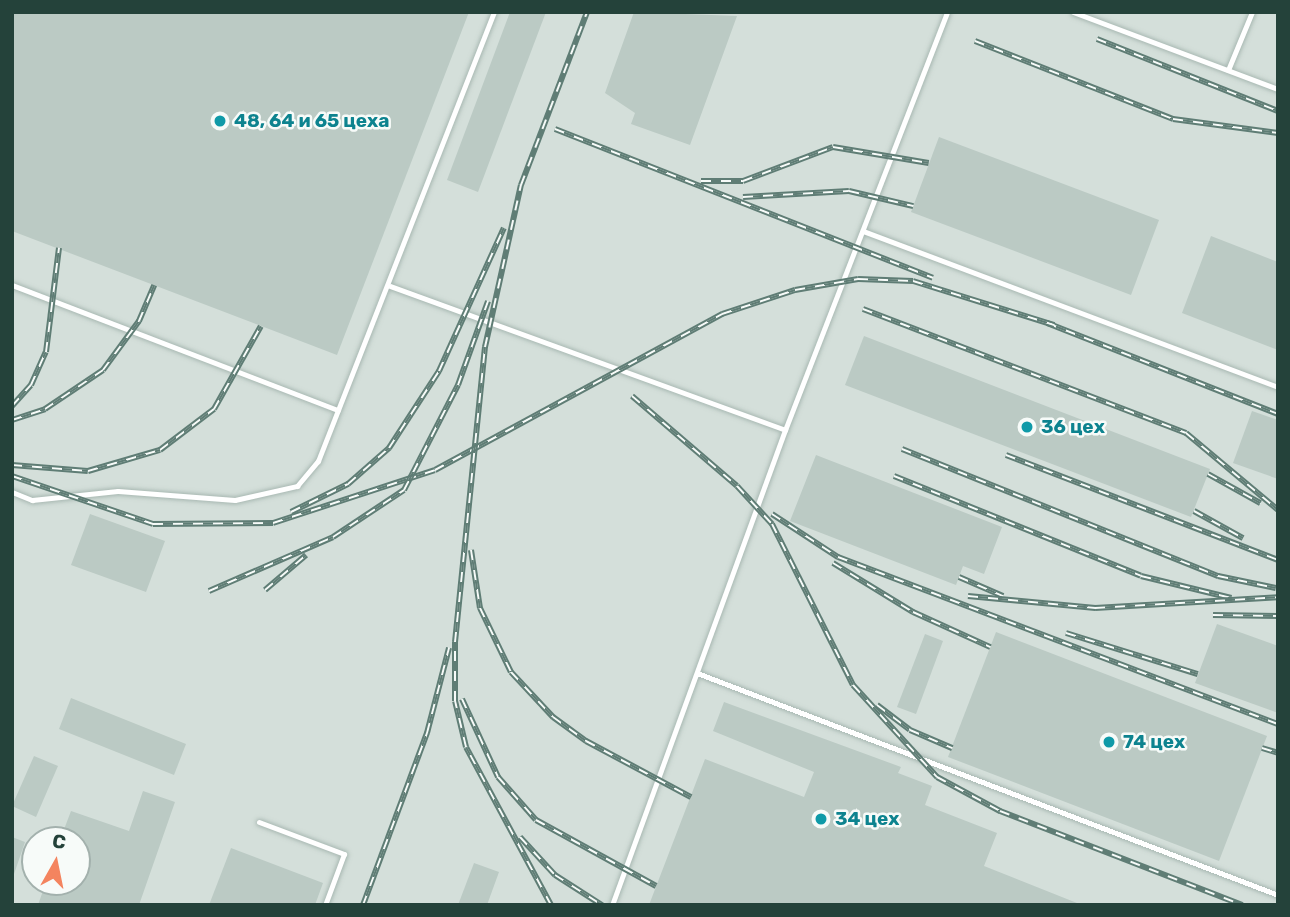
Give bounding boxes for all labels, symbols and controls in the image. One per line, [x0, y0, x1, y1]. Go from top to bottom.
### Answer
place label: 48, 64 и 65 цеха [234, 110, 389, 132]
marker: 48, 64 и 65 цеха [212, 113, 228, 129]
place label: 36 цех [1041, 416, 1105, 438]
marker: 36 цех [1019, 419, 1035, 435]
place label: 74 цех [1123, 731, 1185, 753]
marker: 74 цех [1101, 734, 1117, 750]
place label: 34 цех [835, 808, 899, 830]
marker: 34 цех [813, 811, 829, 827]
north arrow [21, 826, 91, 896]
text: С [51, 829, 67, 854]

